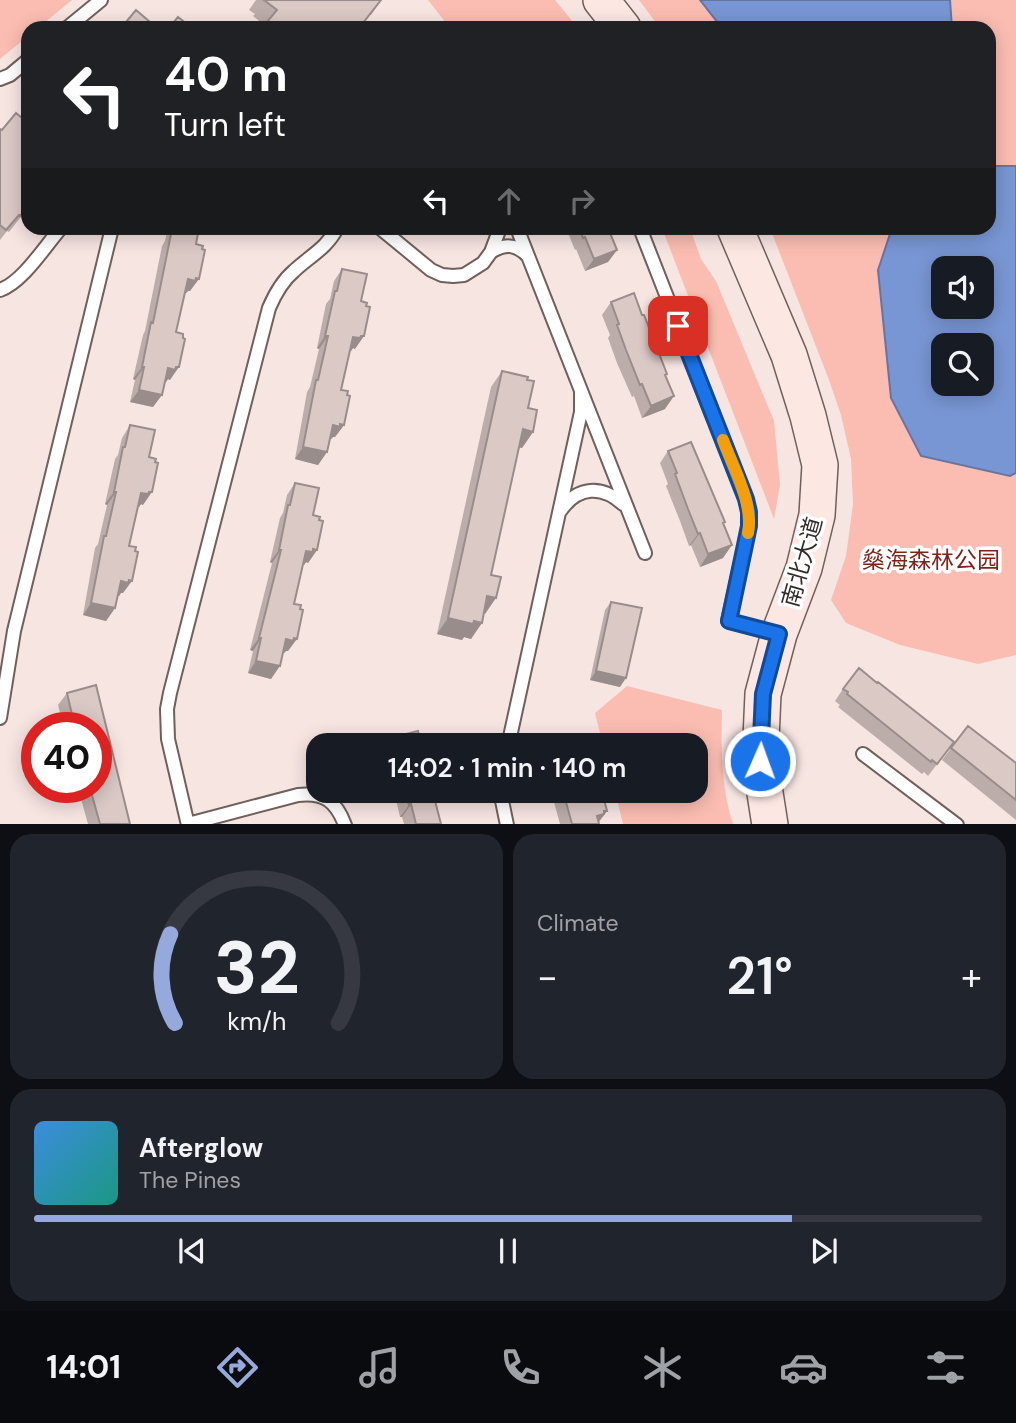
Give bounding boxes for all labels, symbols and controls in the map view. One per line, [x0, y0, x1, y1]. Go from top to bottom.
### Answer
text: 40 m [164, 42, 288, 106]
icon: left [49, 49, 140, 140]
text: Turn left [164, 104, 286, 146]
icon: left [417, 182, 455, 220]
icon: ahead [490, 182, 528, 220]
icon: right [563, 182, 601, 220]
map controls [931, 256, 994, 396]
button: sound [931, 256, 994, 319]
pin [648, 296, 708, 356]
icon: arrive [659, 307, 697, 345]
button: search [931, 333, 994, 396]
street label: 南北大道 [775, 514, 829, 610]
park label: 燊海森林公园 [862, 545, 1000, 575]
speed limit sign: 40 [21, 712, 112, 803]
position arrow [723, 724, 797, 798]
text: 14:02 · 1 min · 140 m [388, 751, 626, 785]
text: Climate [537, 908, 619, 938]
text: 32 [214, 921, 299, 1016]
text: 21° [726, 942, 793, 1010]
text: − [537, 952, 558, 1002]
text: + [961, 952, 982, 1002]
text: km/h [227, 1004, 286, 1037]
text: Afterglow [139, 1131, 263, 1165]
text: The Pines [139, 1165, 241, 1195]
icon: previous [173, 1232, 211, 1270]
icon: pause [489, 1232, 527, 1270]
icon: next [805, 1232, 843, 1270]
icon: directions [213, 1343, 262, 1392]
icon: music [355, 1343, 404, 1392]
icon: phone [496, 1343, 545, 1392]
icon: climate [638, 1343, 687, 1392]
icon: car [779, 1343, 828, 1392]
icon: filters [921, 1343, 970, 1392]
text: 14:01 [46, 1346, 121, 1388]

